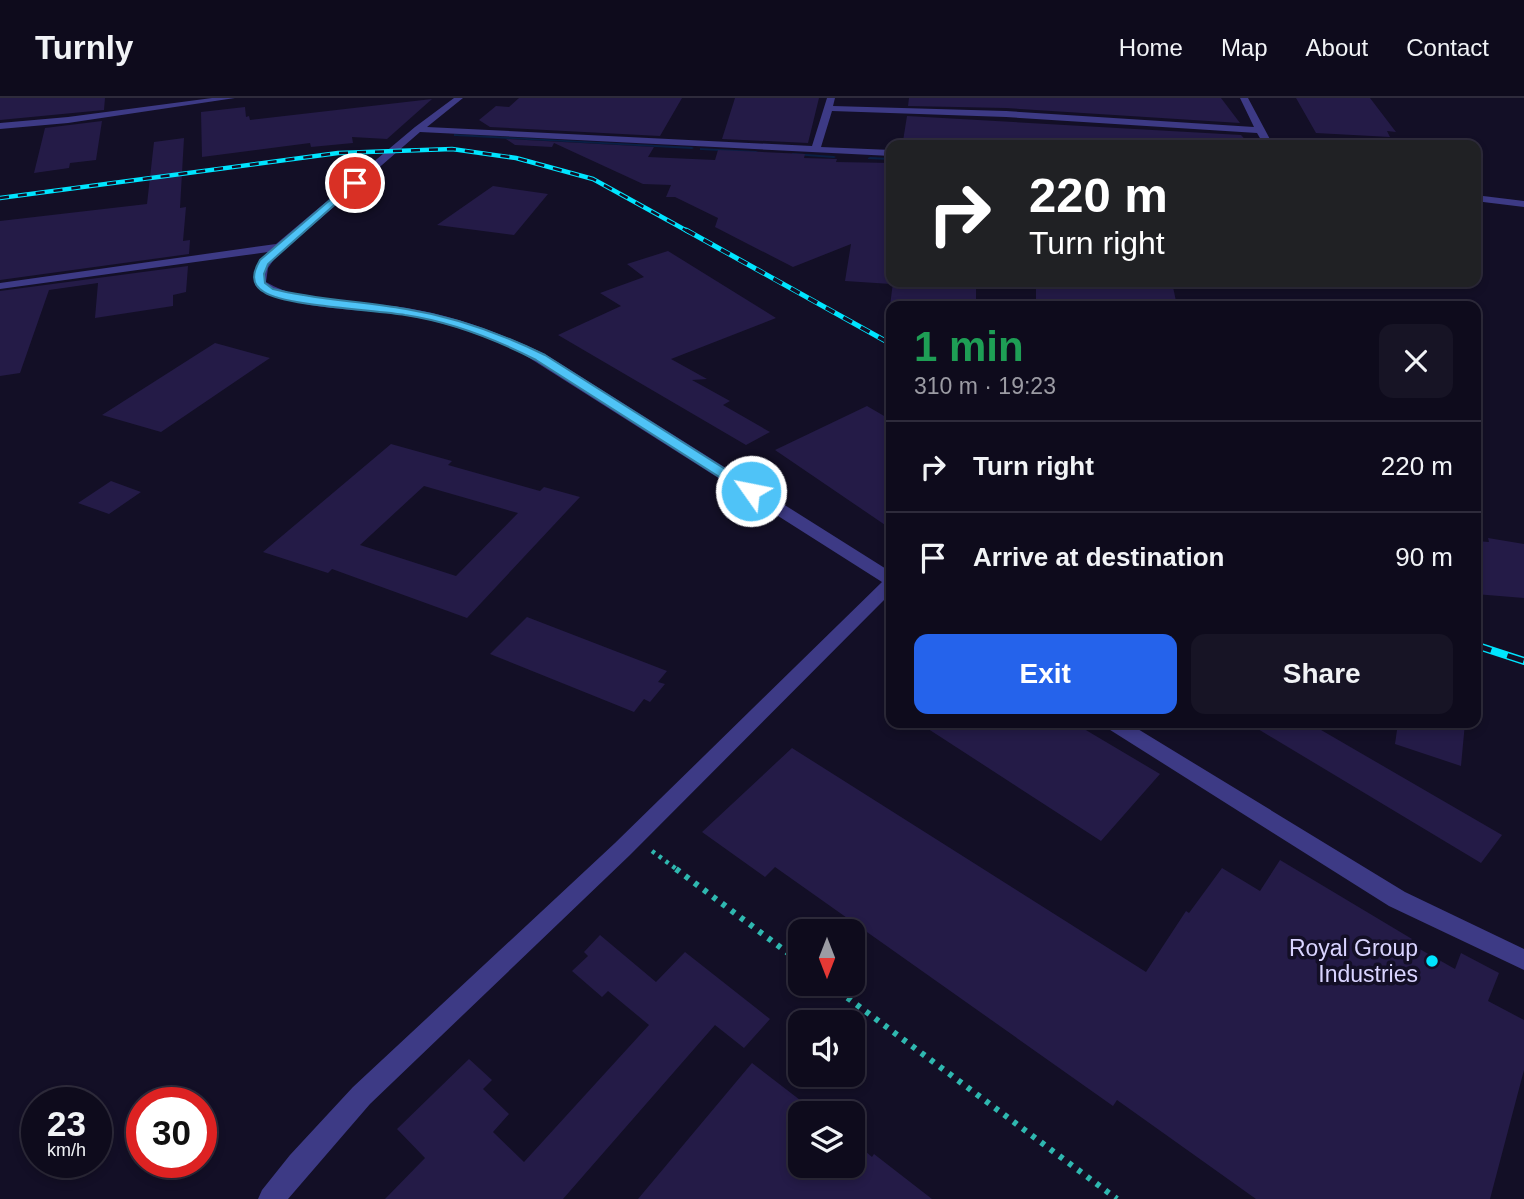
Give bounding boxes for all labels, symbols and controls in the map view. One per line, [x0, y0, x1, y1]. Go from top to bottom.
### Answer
text: Turnly [35, 29, 133, 66]
text: Home [1119, 34, 1183, 61]
text: Map [1221, 34, 1268, 61]
text: About [1306, 34, 1368, 61]
text: Contact [1406, 34, 1489, 61]
pin [325, 153, 385, 213]
icon: arrive [336, 164, 374, 202]
icon: right [914, 168, 1005, 259]
text: 220 m [1029, 168, 1168, 222]
text: Turn right [1029, 225, 1165, 261]
text: 1 min [914, 323, 1024, 370]
button: close [1379, 324, 1453, 398]
text: 310 m · 19:23 [914, 373, 1056, 399]
icon: right [914, 448, 952, 486]
text: Turn right [973, 451, 1094, 481]
text: 220 m [1381, 451, 1453, 481]
position arrow [714, 454, 788, 528]
icon: arrive [914, 539, 952, 577]
text: Arrive at destination [973, 542, 1224, 572]
text: 90 m [1395, 542, 1453, 572]
button: Exit [914, 634, 1177, 714]
button: Share [1191, 634, 1453, 714]
north arrow [788, 919, 864, 996]
map controls [788, 919, 865, 1178]
place label: Royal Group Industries [1289, 935, 1418, 987]
marker: Royal Group Industries [1424, 953, 1440, 969]
button: sound [788, 1010, 865, 1087]
speed limit sign: 30 [126, 1087, 217, 1178]
button: layers [788, 1101, 865, 1178]
text: 23 [47, 1104, 86, 1143]
text: km/h [47, 1140, 86, 1160]

